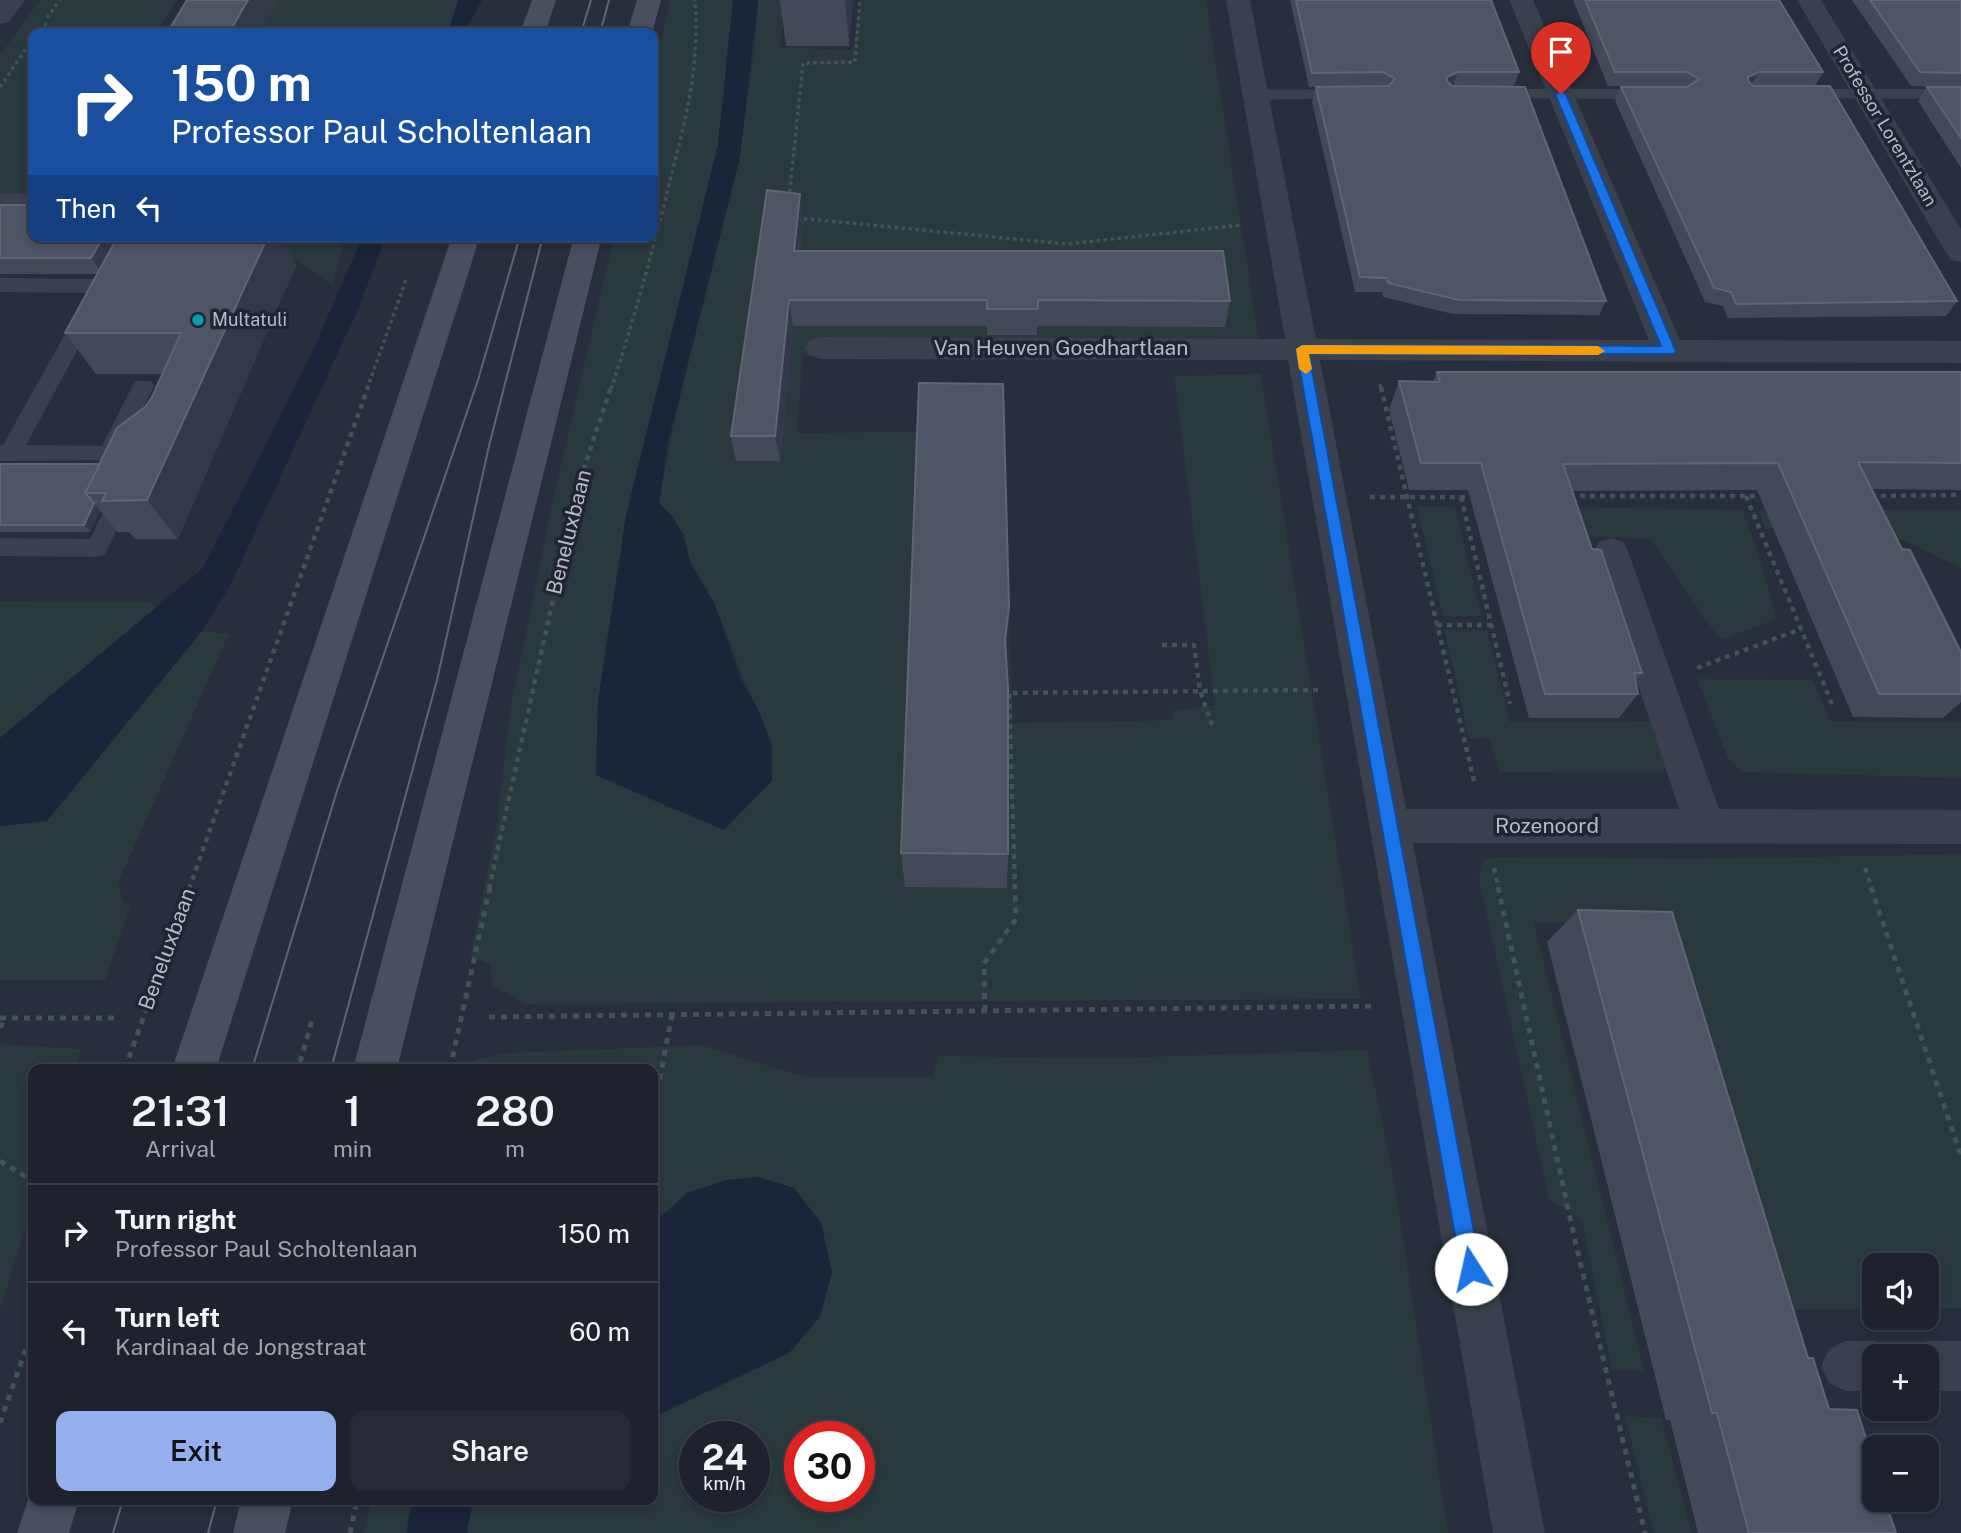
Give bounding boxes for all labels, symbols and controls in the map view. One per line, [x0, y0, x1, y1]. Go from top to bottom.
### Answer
pin [1531, 22, 1591, 94]
icon: arrive [1542, 33, 1580, 71]
street label: Professor Lorentzlaan [1829, 42, 1942, 210]
text: 150 m [171, 54, 312, 112]
icon: right [56, 56, 147, 147]
text: Professor Paul Scholtenlaan [171, 113, 592, 150]
icon: left [130, 189, 168, 227]
text: Then [56, 193, 116, 224]
place label: Multatuli [212, 309, 287, 330]
marker: Multatuli [190, 312, 206, 328]
street label: Van Heuven Goedhartlaan [934, 335, 1188, 360]
street label: Beneluxbaan [541, 467, 596, 597]
street label: Rozenoord [1495, 813, 1599, 838]
street label: Beneluxbaan [133, 884, 200, 1013]
text: 21:31 [131, 1086, 230, 1135]
text: 1 [344, 1086, 361, 1135]
text: 280 [475, 1086, 555, 1135]
text: Arrival [145, 1135, 216, 1162]
text: min [333, 1135, 372, 1162]
text: m [505, 1135, 525, 1162]
text: Turn right [115, 1204, 237, 1235]
icon: right [56, 1214, 94, 1252]
text: 150 m [558, 1218, 630, 1249]
position arrow [1434, 1232, 1508, 1306]
text: Professor Paul Scholtenlaan [115, 1235, 418, 1262]
map controls [1862, 1253, 1939, 1512]
button: sound [1862, 1253, 1939, 1330]
text: Turn left [115, 1302, 220, 1333]
icon: left [56, 1312, 94, 1350]
text: 60 m [569, 1316, 630, 1347]
text: Kardinaal de Jongstraat [115, 1333, 367, 1360]
button: + [1862, 1344, 1939, 1421]
button: Exit [56, 1411, 336, 1491]
button: Share [350, 1411, 630, 1491]
speed limit sign: 30 [784, 1421, 875, 1512]
button: − [1862, 1435, 1939, 1512]
text: 24 [702, 1437, 747, 1478]
text: km/h [703, 1473, 746, 1494]

